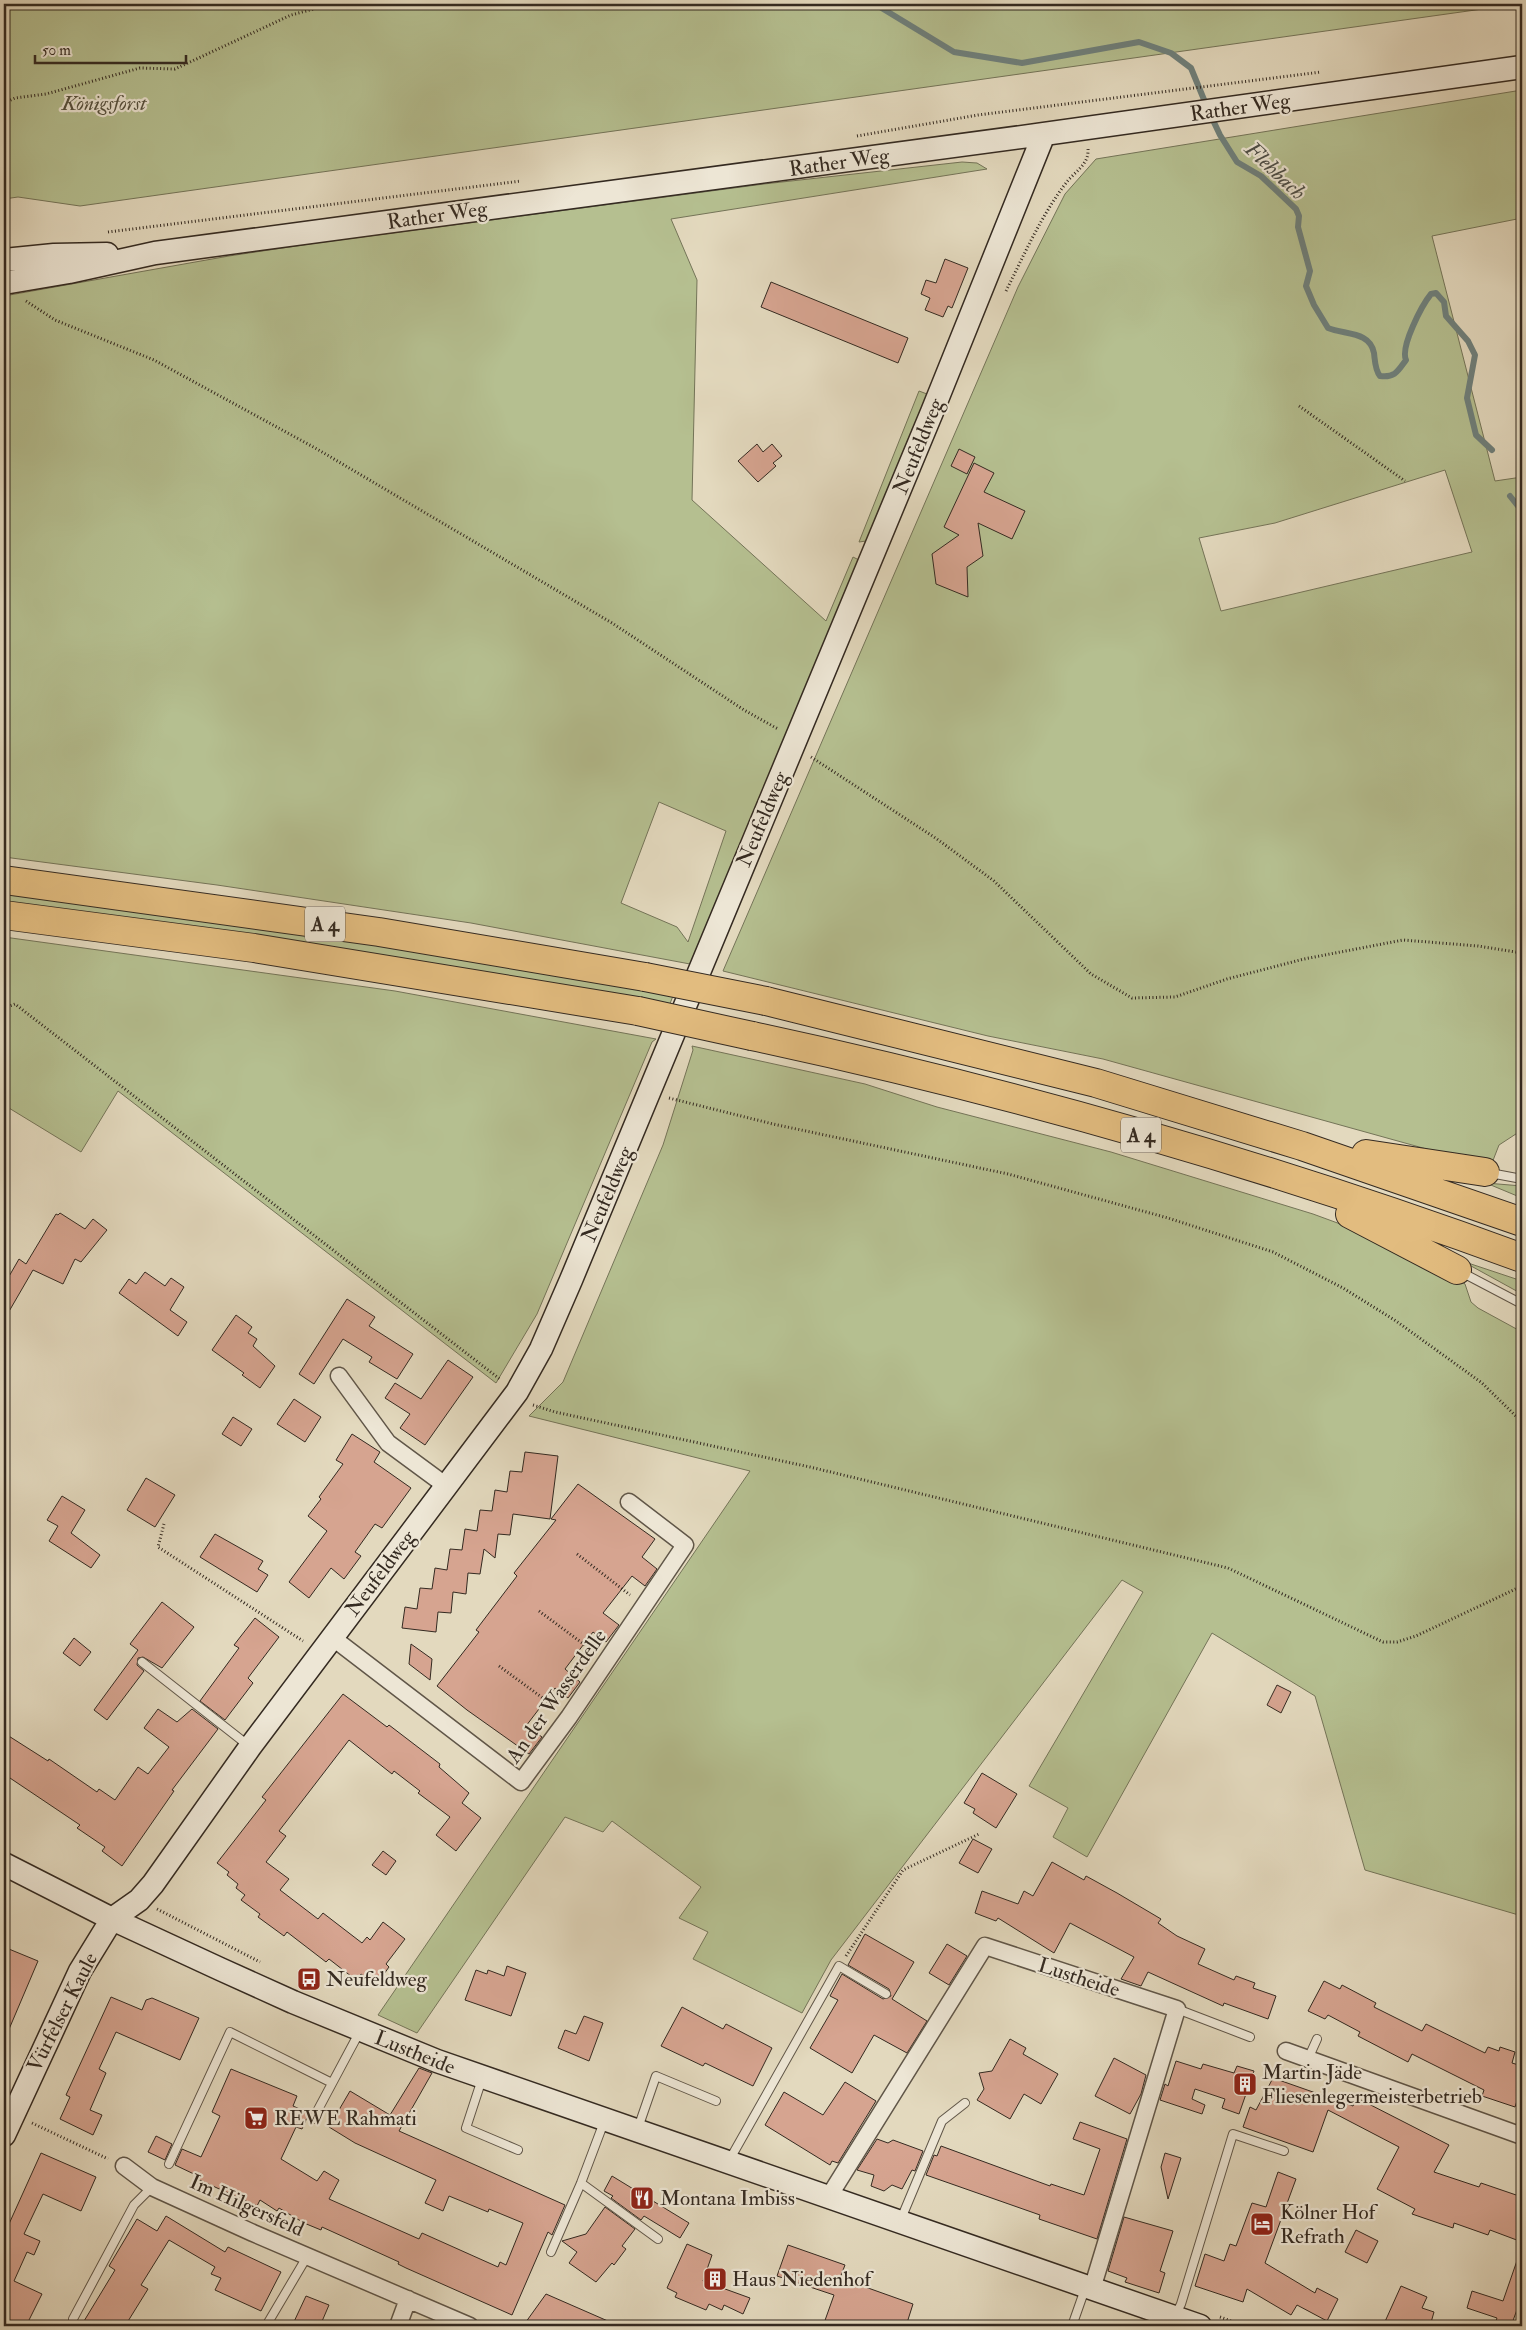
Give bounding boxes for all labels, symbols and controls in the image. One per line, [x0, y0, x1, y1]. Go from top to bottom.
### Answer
scale bar [35, 32, 186, 64]
text: 50 m [42, 41, 71, 60]
street label: Rather Weg [1188, 87, 1293, 128]
park label: Königsforst [61, 90, 147, 117]
water label: Flehbach [1238, 135, 1312, 206]
street label: Rather Weg [787, 142, 892, 183]
street label: Rather Weg [385, 195, 490, 236]
street label: Neufeldweg [887, 394, 950, 498]
street label: Neufeldweg [730, 767, 795, 871]
road number: A 4 [305, 906, 345, 942]
road number: A 4 [1121, 1118, 1161, 1152]
street label: Neufeldweg [575, 1142, 640, 1246]
street label: Neufeldweg [339, 1524, 422, 1622]
street label: An der Wasserdelle [500, 1624, 613, 1769]
street label: Vürfelser Kaule [21, 1948, 104, 2076]
street label: Lustheide [1034, 1952, 1123, 2003]
bus stop icon: Neufeldweg [296, 1966, 322, 1992]
place label: Neufeldweg [326, 1966, 428, 1993]
street label: Lustheide [371, 2024, 459, 2081]
place label: Martin Jäde Fliesenlegermeisterbetrieb [1262, 2059, 1482, 2110]
building icon: Martin Jäde Fliesenlegermeisterbetrieb [1232, 2071, 1258, 2097]
supermarket icon: REWE Rahmati [243, 2105, 269, 2131]
place label: REWE Rahmati [274, 2105, 417, 2132]
street label: Im Hilgersfeld [185, 2168, 309, 2243]
restaurant icon: Montana Imbiss [629, 2185, 655, 2211]
place label: Montana Imbiss [660, 2185, 795, 2212]
place label: Kölner Hof Refrath [1280, 2199, 1379, 2250]
hotel icon: Kölner Hof Refrath [1249, 2211, 1275, 2237]
building icon: Haus Niedenhof [702, 2266, 728, 2292]
place label: Haus Niedenhof [732, 2266, 874, 2293]

